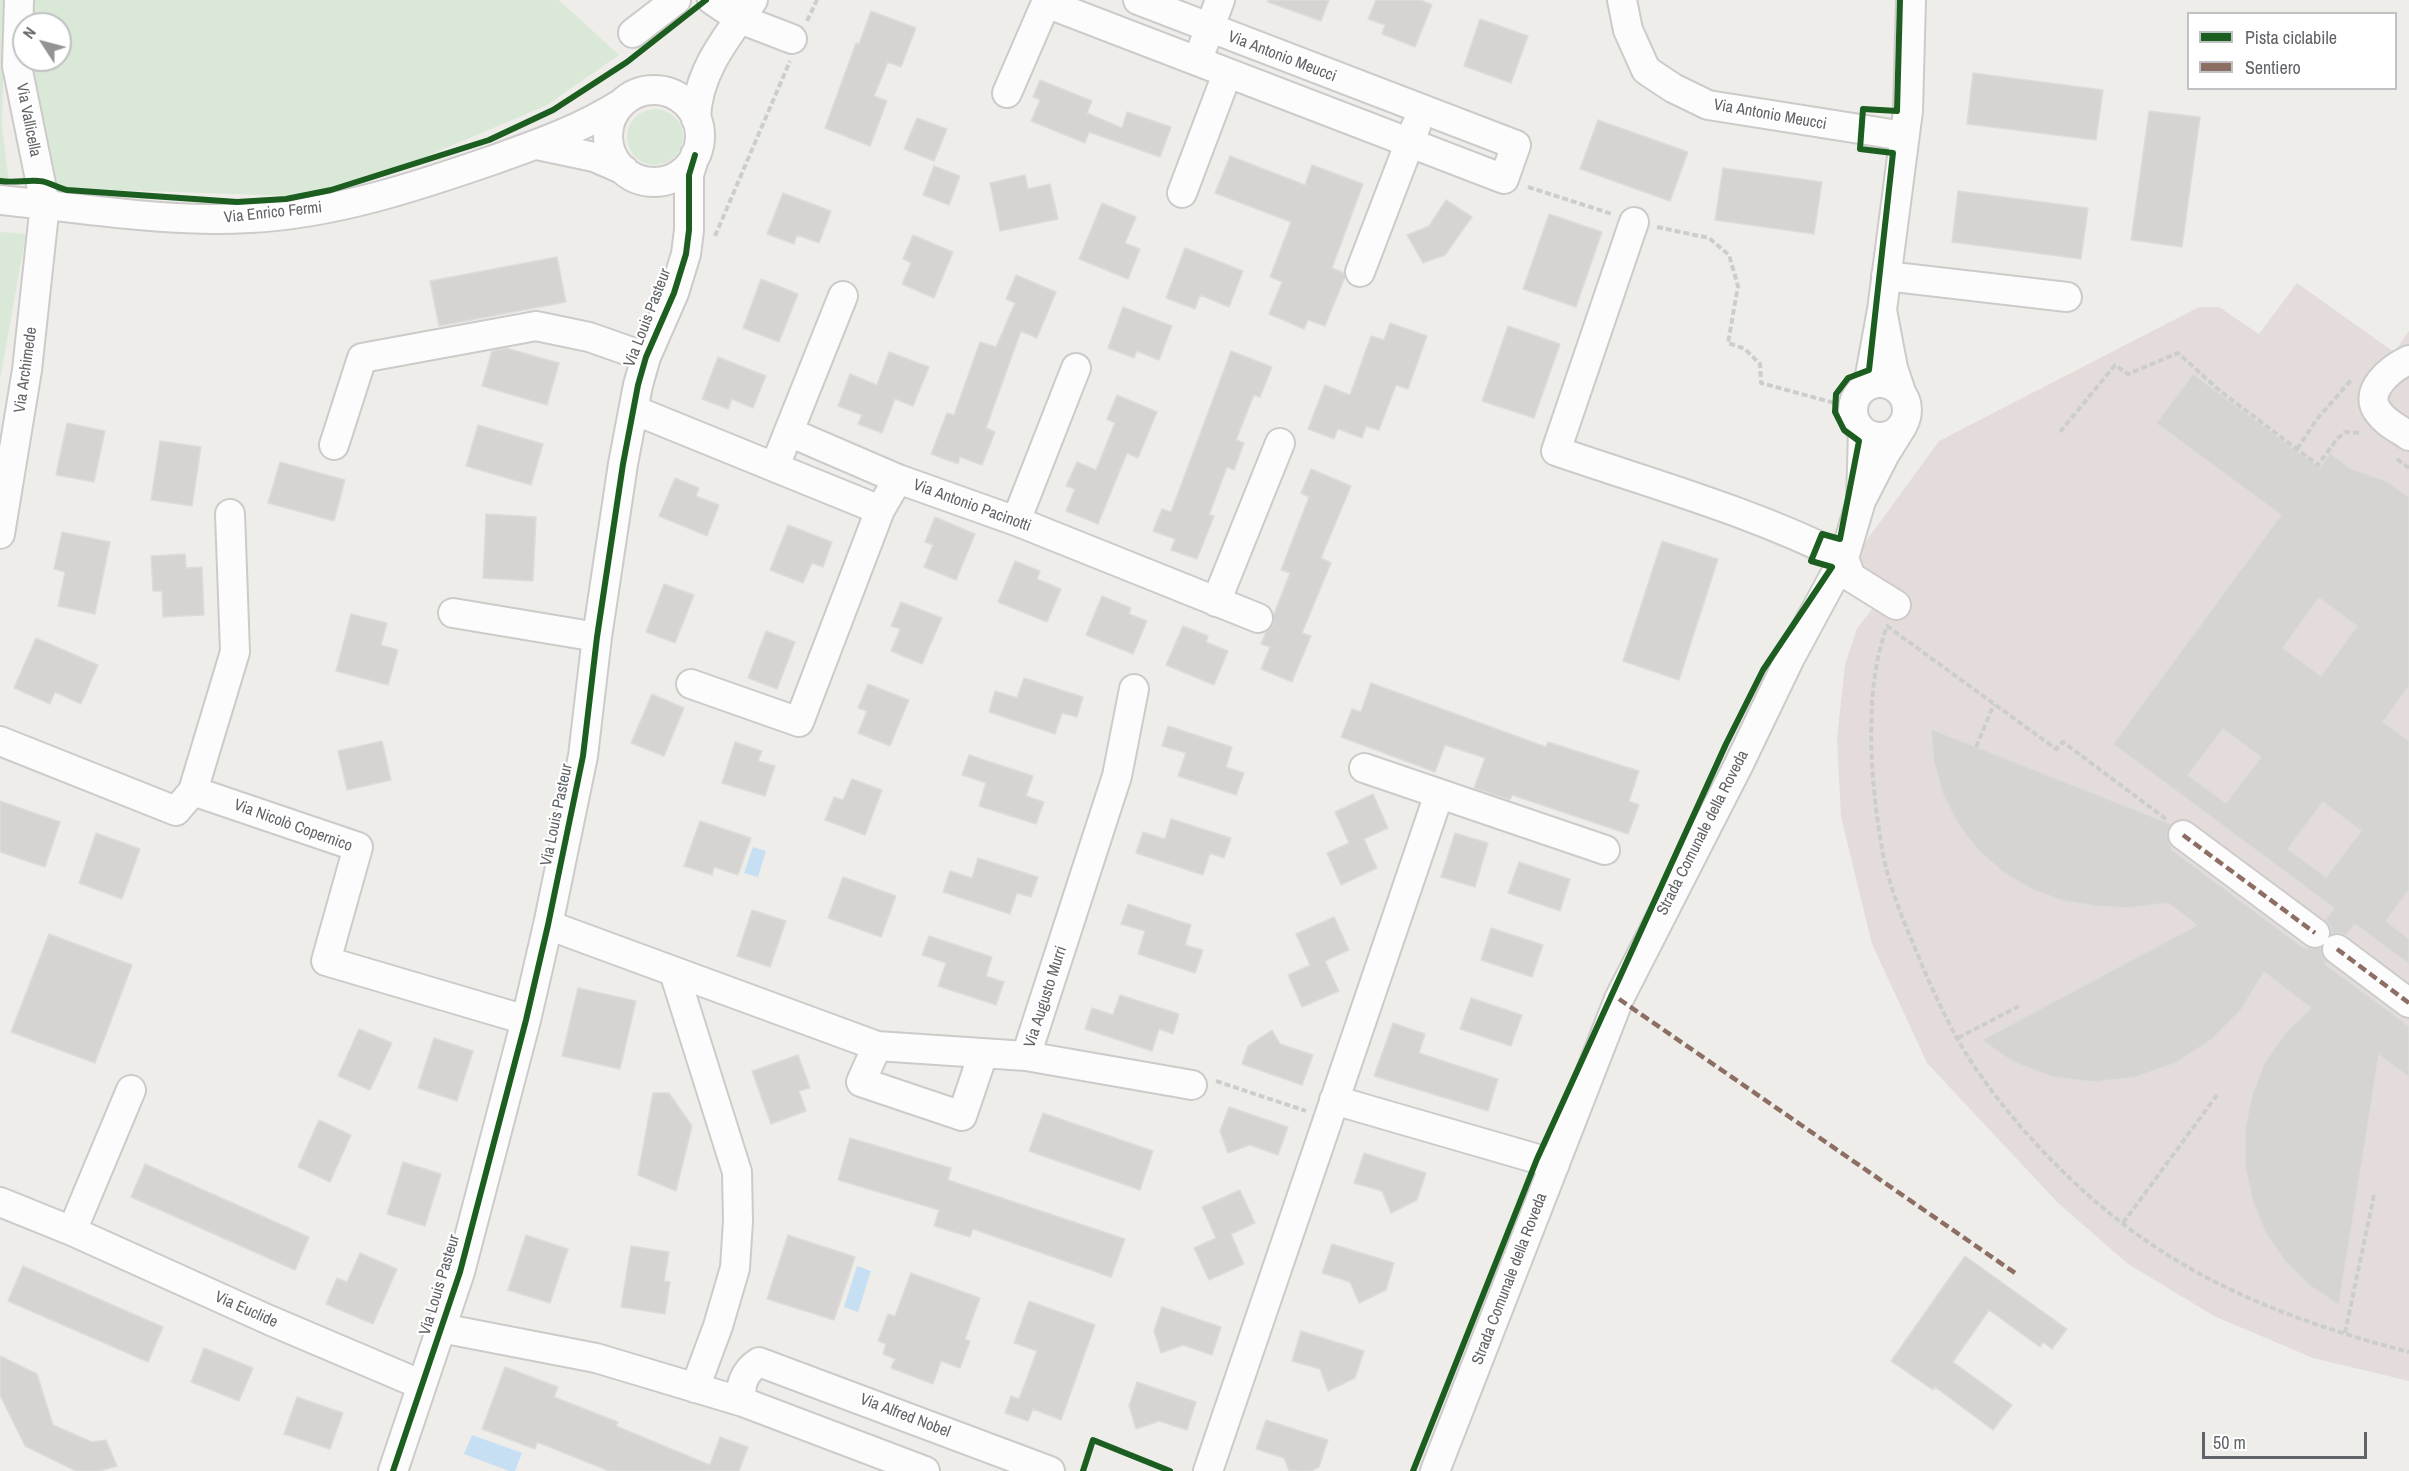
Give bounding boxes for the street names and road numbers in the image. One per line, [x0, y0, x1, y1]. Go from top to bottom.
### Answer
street label: Via Antonio Meucci [1225, 28, 1339, 86]
street label: Via Vallicella [11, 82, 45, 158]
street label: Via Antonio Meucci [1712, 96, 1828, 134]
street label: Via Enrico Fermi [223, 198, 323, 228]
street label: Via Louis Pasteur [620, 266, 676, 370]
street label: Via Archimede [10, 326, 42, 414]
street label: Via Antonio Pacinotti [911, 476, 1033, 536]
street label: Strada Comunale della Roveda [1653, 747, 1753, 919]
street label: Via Louis Pasteur [537, 762, 577, 868]
street label: Via Nicolò Copernico [231, 796, 355, 856]
street label: Via Augusto Murri [1021, 944, 1071, 1050]
street label: Strada Comunale della Roveda [1468, 1190, 1552, 1368]
street label: Via Louis Pasteur [416, 1232, 464, 1338]
street label: Via Euclide [212, 1288, 280, 1332]
street label: Via Alfred Nobel [857, 1390, 953, 1442]

